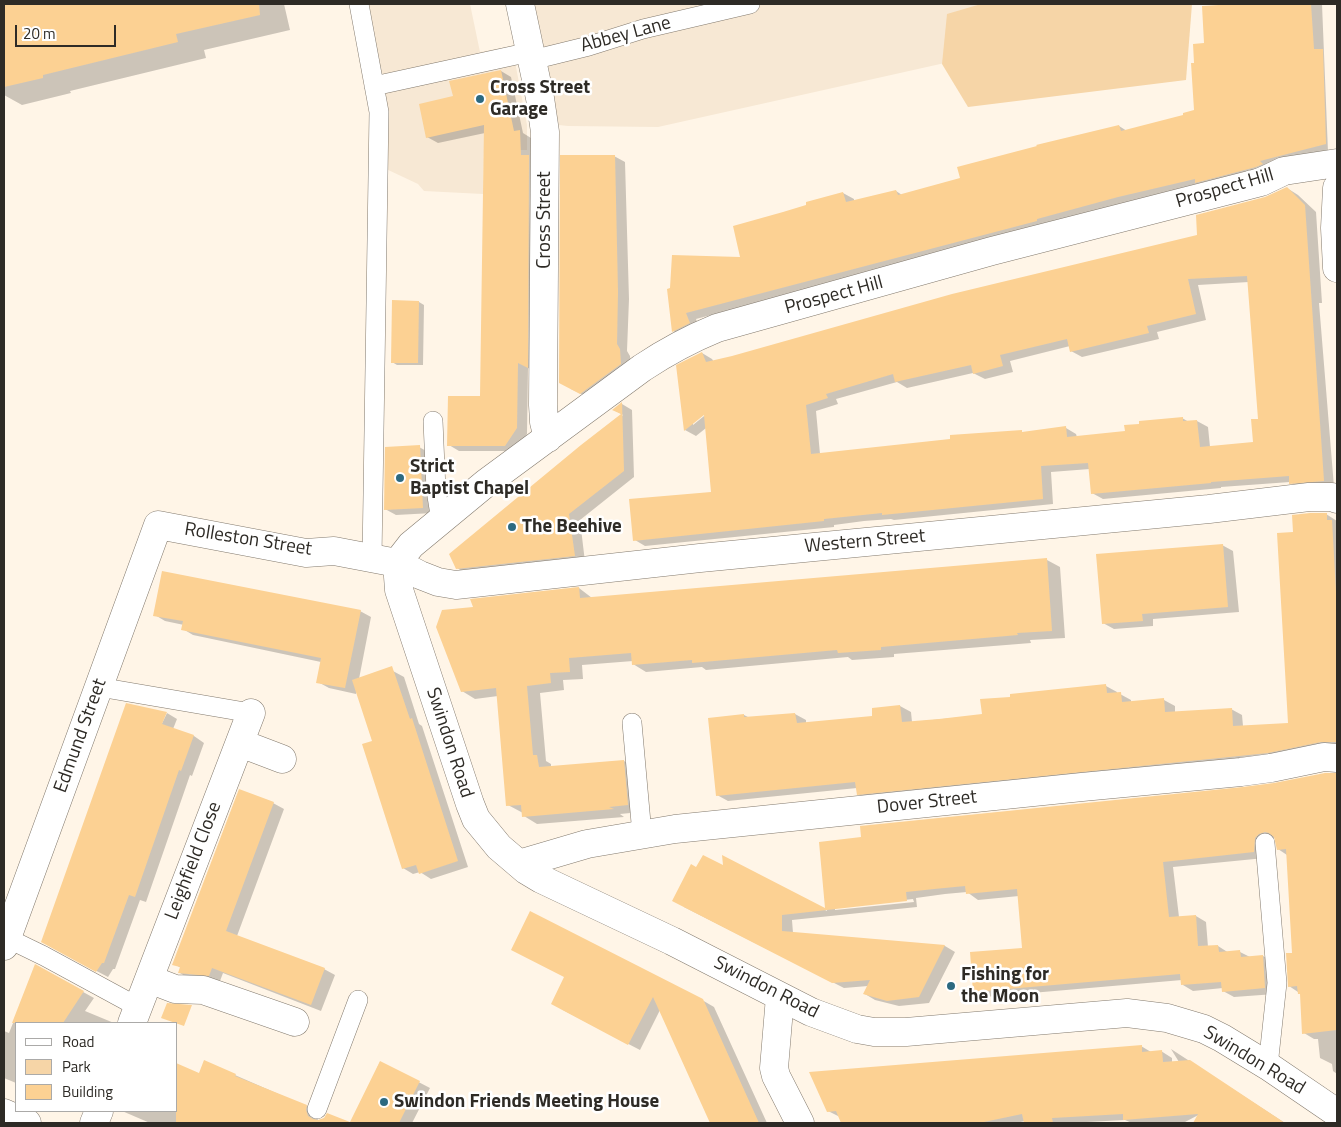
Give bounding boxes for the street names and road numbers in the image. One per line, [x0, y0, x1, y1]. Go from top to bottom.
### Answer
street label: Abbey Lane [578, 12, 674, 58]
street label: Prospect Hill [1173, 164, 1277, 214]
street label: Cross Street [534, 171, 556, 269]
street label: Prospect Hill [782, 272, 886, 320]
street label: Rolleston Street [183, 519, 313, 561]
street label: Western Street [804, 525, 926, 559]
street label: Edmund Street [50, 676, 112, 796]
street label: Swindon Road [420, 685, 478, 801]
street label: Dover Street [876, 786, 978, 820]
street label: Leighfield Close [161, 799, 227, 923]
street label: Swindon Road [710, 952, 822, 1024]
street label: Swindon Road [1199, 1022, 1309, 1100]

